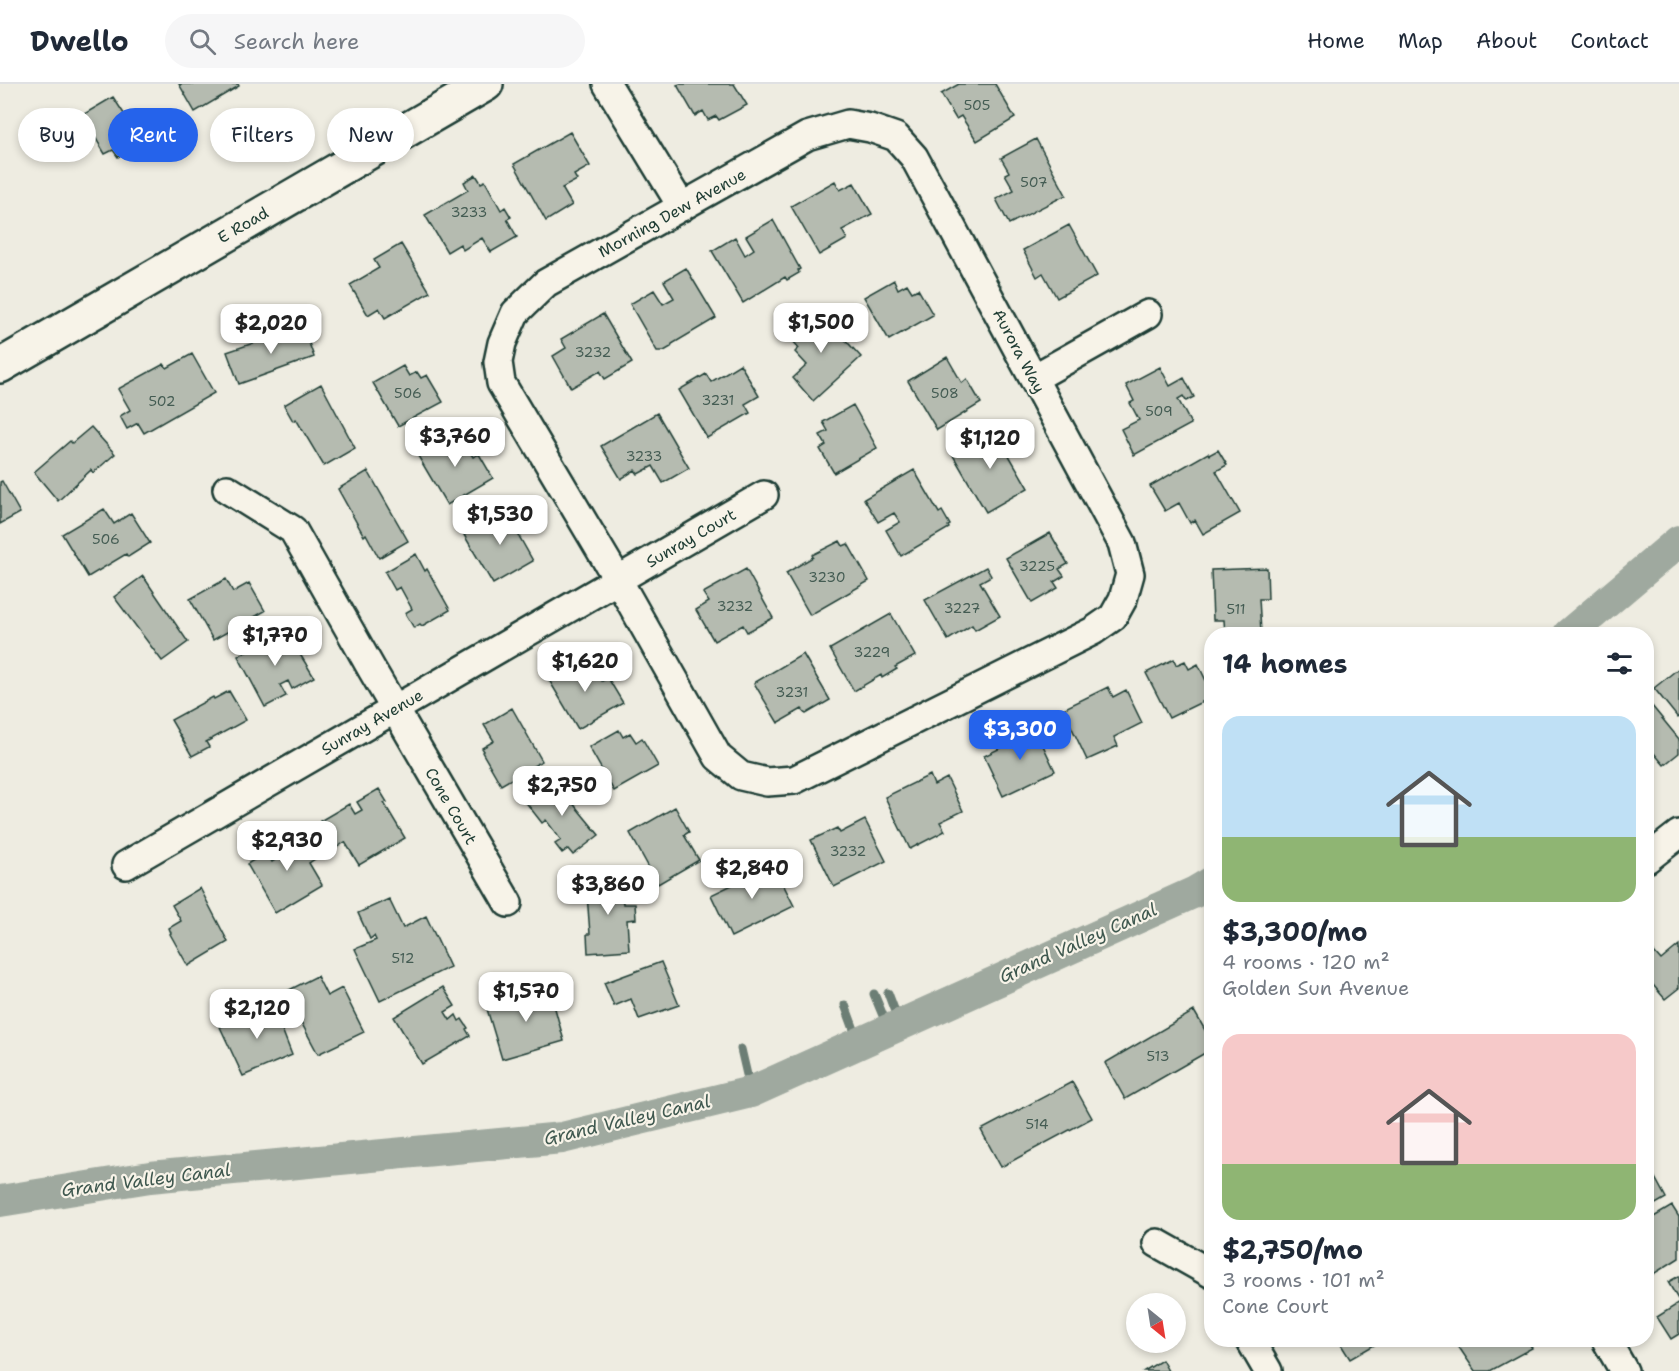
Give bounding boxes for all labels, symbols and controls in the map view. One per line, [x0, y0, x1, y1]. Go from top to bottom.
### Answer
search box [165, 14, 585, 68]
text: Dwello [30, 22, 129, 60]
icon: search [186, 25, 219, 58]
text: Search here [234, 27, 360, 56]
text: Home [1307, 27, 1365, 55]
text: Map [1398, 27, 1443, 55]
text: About [1476, 27, 1537, 55]
text: Contact [1570, 27, 1649, 55]
house number: 505 [964, 96, 990, 114]
chip: Buy [18, 108, 96, 162]
chip: Rent [108, 108, 198, 162]
chip: Filters [210, 108, 315, 162]
chip: New [327, 108, 414, 162]
street label: Morning Dew Avenue [595, 164, 749, 262]
house number: 507 [1020, 173, 1048, 191]
street label: E Road [214, 202, 272, 248]
house number: 3233 [451, 203, 487, 221]
pin: $1,500 [772, 303, 870, 354]
pin: $2,020 [222, 304, 320, 355]
street label: Aurora Way [988, 305, 1050, 397]
text: $1,500 [787, 309, 855, 335]
text: $2,020 [235, 310, 307, 336]
house number: 3232 [575, 343, 611, 361]
house number: 506 [394, 384, 422, 402]
house number: 508 [931, 384, 959, 402]
house number: 3231 [702, 391, 734, 409]
house number: 502 [148, 392, 176, 410]
house number: 509 [1145, 402, 1173, 420]
pin: $3,760 [406, 417, 504, 468]
pin: $1,120 [941, 419, 1039, 470]
text: $3,760 [419, 423, 491, 449]
text: $1,120 [960, 425, 1020, 451]
house number: 3233 [626, 447, 662, 465]
pin: $1,530 [451, 495, 549, 546]
text: $1,530 [467, 501, 533, 527]
street label: Sunray Court [642, 504, 740, 572]
house number: 506 [92, 530, 120, 548]
house number: 3225 [1019, 557, 1055, 575]
house number: 3230 [808, 568, 846, 586]
house number: 3232 [717, 597, 753, 615]
house number: 3227 [944, 599, 980, 617]
house number: 511 [1226, 600, 1246, 618]
pin: $1,770 [226, 616, 324, 667]
text: $1,770 [242, 622, 308, 648]
pin: $1,620 [536, 642, 634, 693]
house number: 3229 [854, 643, 890, 661]
text: 14 homes [1222, 646, 1348, 681]
icon: filters [1603, 647, 1636, 680]
text: $1,620 [551, 648, 619, 674]
house number: 3231 [776, 683, 808, 701]
street label: Sunray Avenue [317, 684, 427, 760]
pin: $3,300 [971, 710, 1069, 761]
text: $3,300 [983, 716, 1057, 742]
icon: home [1375, 755, 1483, 863]
street label: Cone Court [420, 764, 482, 848]
pin: $2,750 [513, 766, 611, 817]
text: $2,750 [527, 772, 597, 798]
pin: $2,930 [238, 821, 336, 872]
text: $2,930 [251, 827, 323, 853]
house number: 3232 [830, 842, 866, 860]
pin: $2,840 [703, 849, 801, 900]
text: $2,840 [715, 855, 789, 881]
pin: $3,860 [559, 865, 657, 916]
text: $3,860 [571, 871, 645, 897]
water label: Grand Valley Canal [995, 897, 1161, 989]
text: $3,300/mo [1222, 914, 1368, 949]
house number: 512 [392, 949, 414, 967]
text: 4 rooms · 120 m² [1222, 949, 1390, 975]
pin: $1,570 [477, 972, 575, 1023]
text: Golden Sun Avenue [1222, 975, 1409, 1001]
text: $1,570 [493, 978, 559, 1004]
pin: $2,120 [208, 989, 306, 1040]
text: $2,120 [224, 995, 290, 1021]
house number: 513 [1147, 1047, 1169, 1065]
icon: home [1375, 1073, 1483, 1181]
water label: Grand Valley Canal [541, 1089, 713, 1151]
house number: 514 [1025, 1115, 1049, 1133]
water label: Grand Valley Canal [60, 1158, 232, 1202]
text: $2,750/mo [1222, 1232, 1363, 1267]
text: 3 rooms · 101 m² [1222, 1267, 1385, 1293]
north arrow [1126, 1293, 1186, 1353]
map controls [1126, 1293, 1186, 1353]
text: Cone Court [1222, 1293, 1329, 1319]

